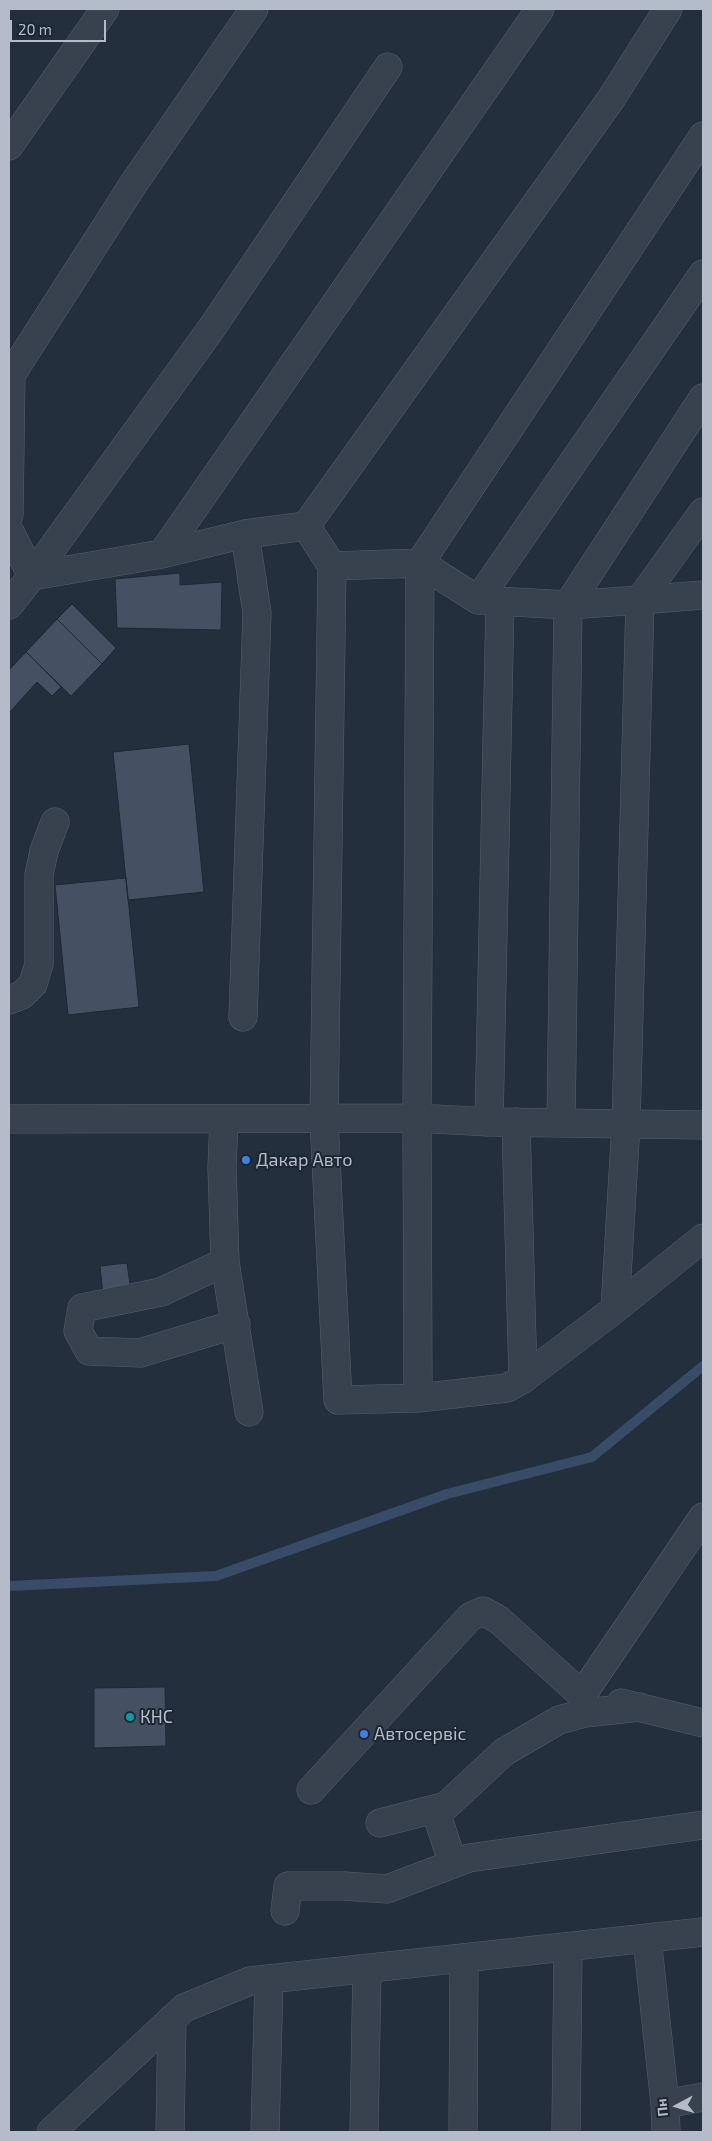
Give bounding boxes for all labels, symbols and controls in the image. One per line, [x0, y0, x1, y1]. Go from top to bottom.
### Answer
scale bar [12, 10, 109, 42]
text: 20 m [18, 20, 52, 38]
place label: Дакар Авто [256, 1149, 353, 1171]
marker: Дакар Авто [240, 1154, 252, 1166]
place label: КНС [140, 1706, 173, 1728]
marker: КНС [124, 1711, 136, 1723]
place label: Автосервіс [374, 1723, 466, 1745]
marker: Автосервіс [358, 1728, 370, 1740]
north arrow [652, 2081, 702, 2131]
text: Пн [652, 2098, 671, 2118]

